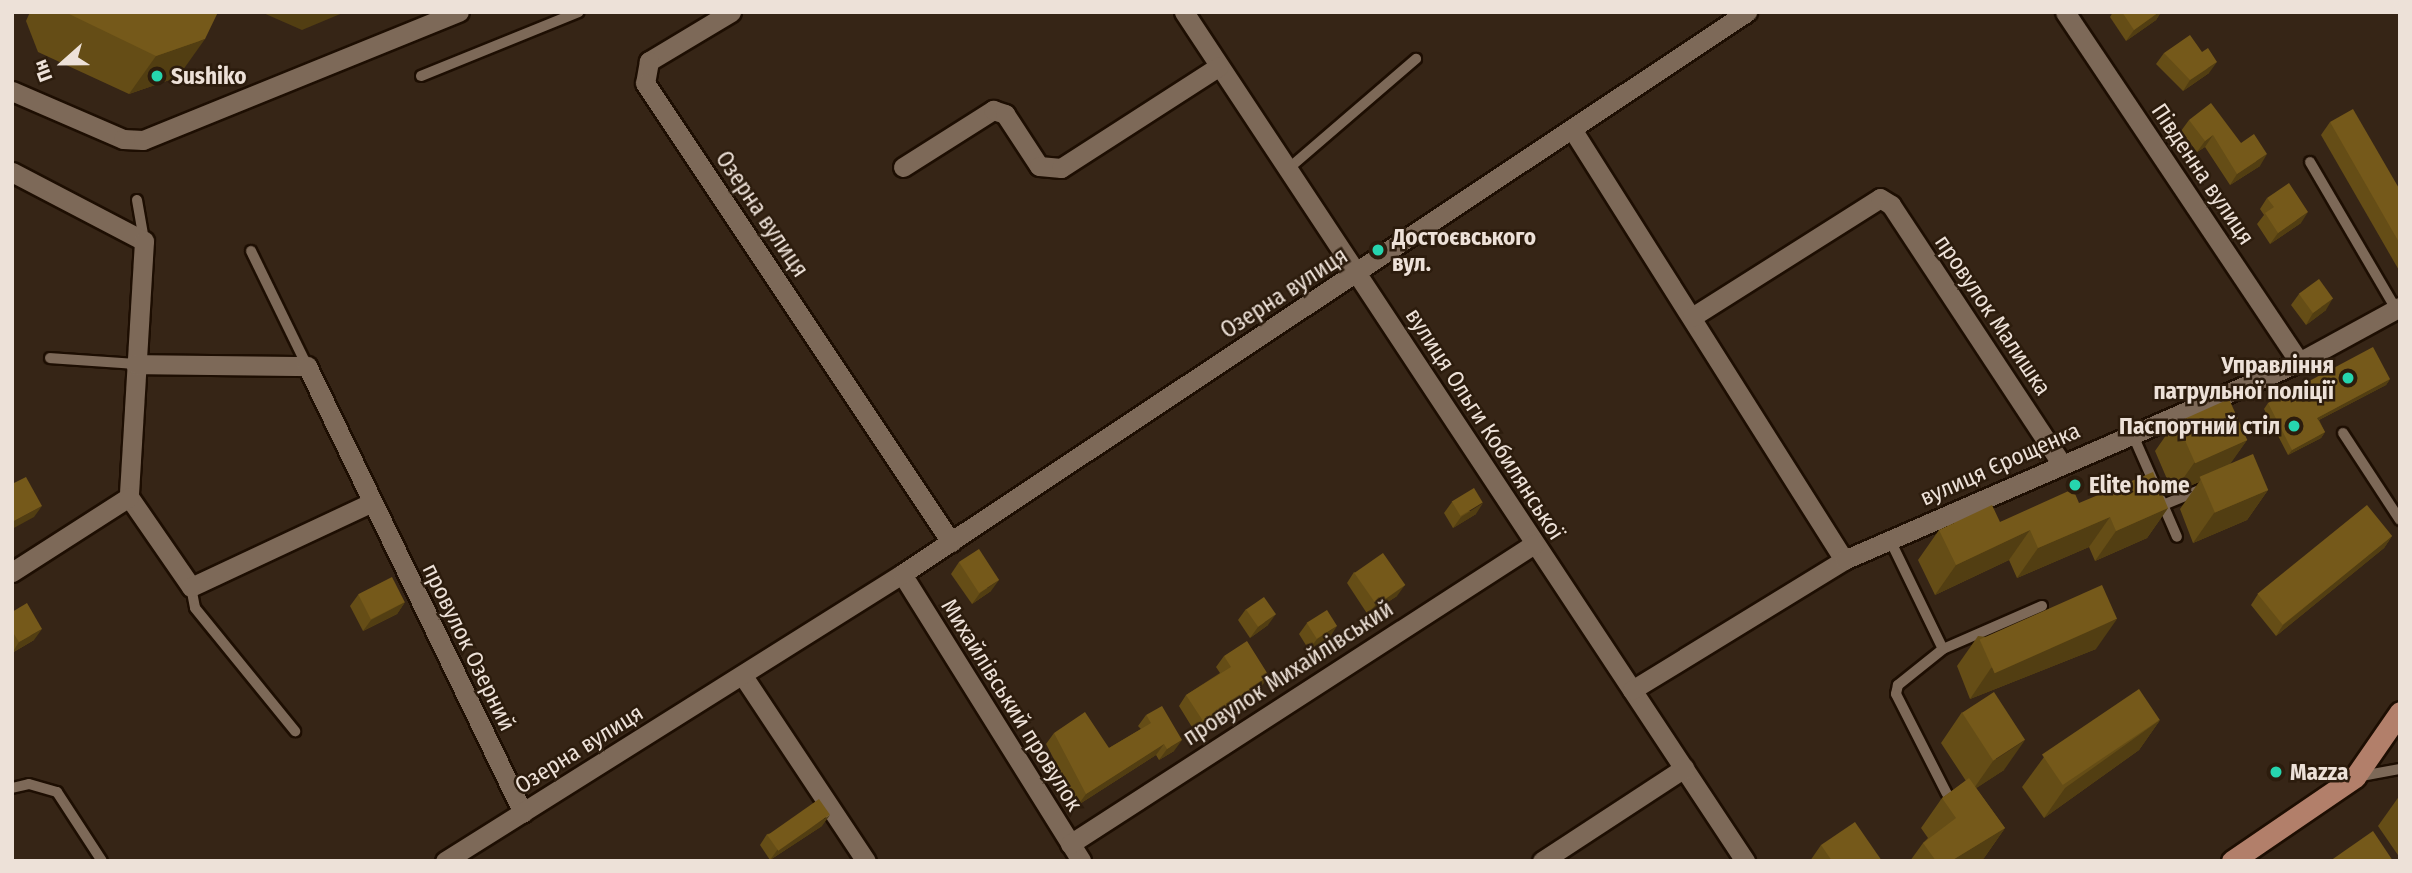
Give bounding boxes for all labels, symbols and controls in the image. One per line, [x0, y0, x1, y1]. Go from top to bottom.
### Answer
north arrow [28, 28, 98, 98]
text: Пн [28, 57, 58, 85]
place label: Sushiko [171, 62, 247, 90]
marker: Sushiko [149, 68, 165, 84]
street label: Південна вулиця [2146, 98, 2260, 250]
street label: Озерна вулиця [710, 146, 814, 282]
place label: Достоєвського вул. [1392, 223, 1536, 277]
street label: провулок Малишка [1929, 229, 2057, 401]
street label: Озерна вулиця [1215, 242, 1353, 344]
marker: Достоєвського вул. [1370, 242, 1386, 258]
street label: вулиця Ольги Кобилянської [1400, 303, 1570, 545]
place label: Управління патрульної поліції [2153, 351, 2334, 405]
marker: Управління патрульної поліції [2340, 370, 2356, 386]
place label: Паспортний стіл [2119, 412, 2280, 440]
street label: вулиця Єрощенка [1916, 416, 2084, 512]
marker: Паспортний стіл [2286, 418, 2302, 434]
place label: Elite home [2089, 471, 2190, 499]
marker: Elite home [2067, 477, 2083, 493]
street label: провулок Озерний [417, 559, 521, 735]
street label: Михайлівський провулок [935, 594, 1089, 816]
street label: провулок Михайлівський [1178, 595, 1398, 751]
street label: Озерна вулиця [510, 699, 648, 799]
place label: Mazza [2290, 758, 2348, 786]
marker: Mazza [2268, 764, 2284, 780]

